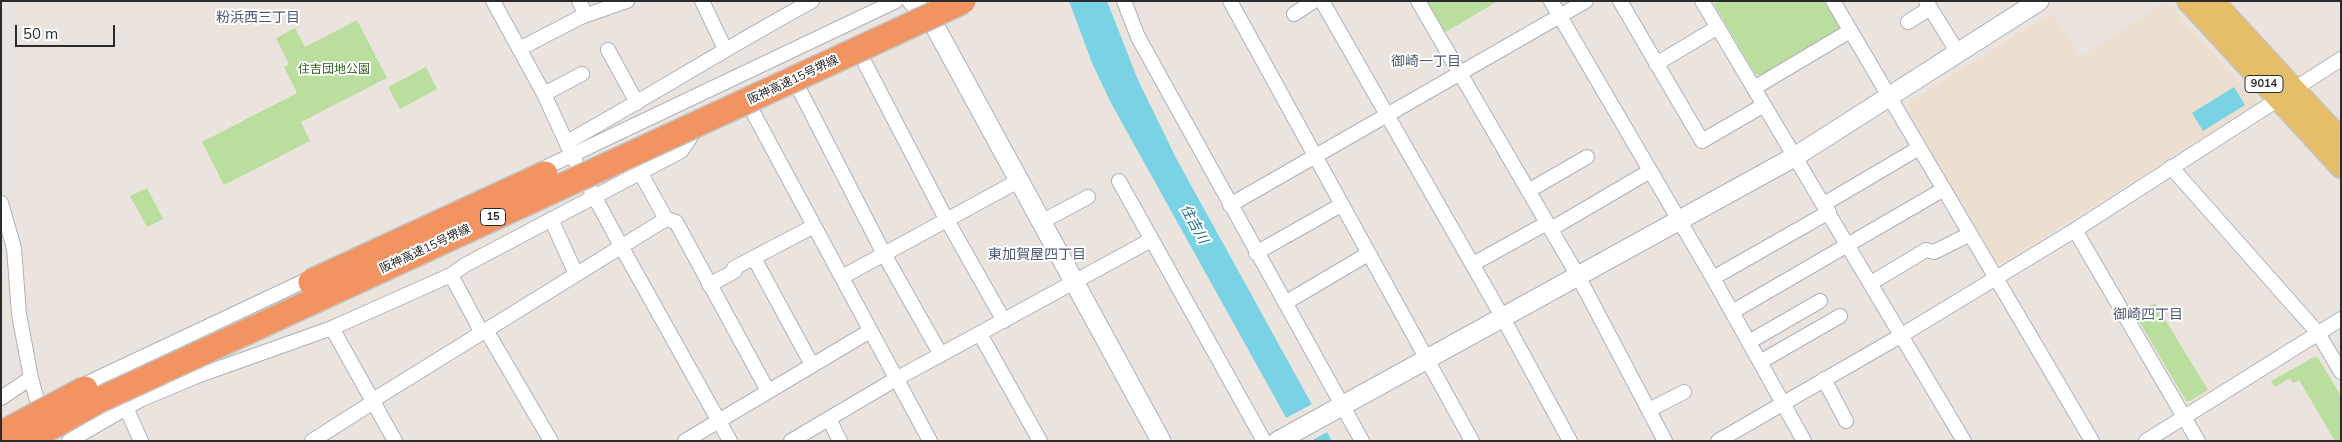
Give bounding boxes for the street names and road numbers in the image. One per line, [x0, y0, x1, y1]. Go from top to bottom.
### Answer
street label: 阪神高速15号堺線 [745, 53, 841, 107]
road number: 9014 [2245, 76, 2283, 92]
road number: 15 [480, 208, 506, 226]
street label: 阪神高速15号堺線 [377, 222, 473, 276]

